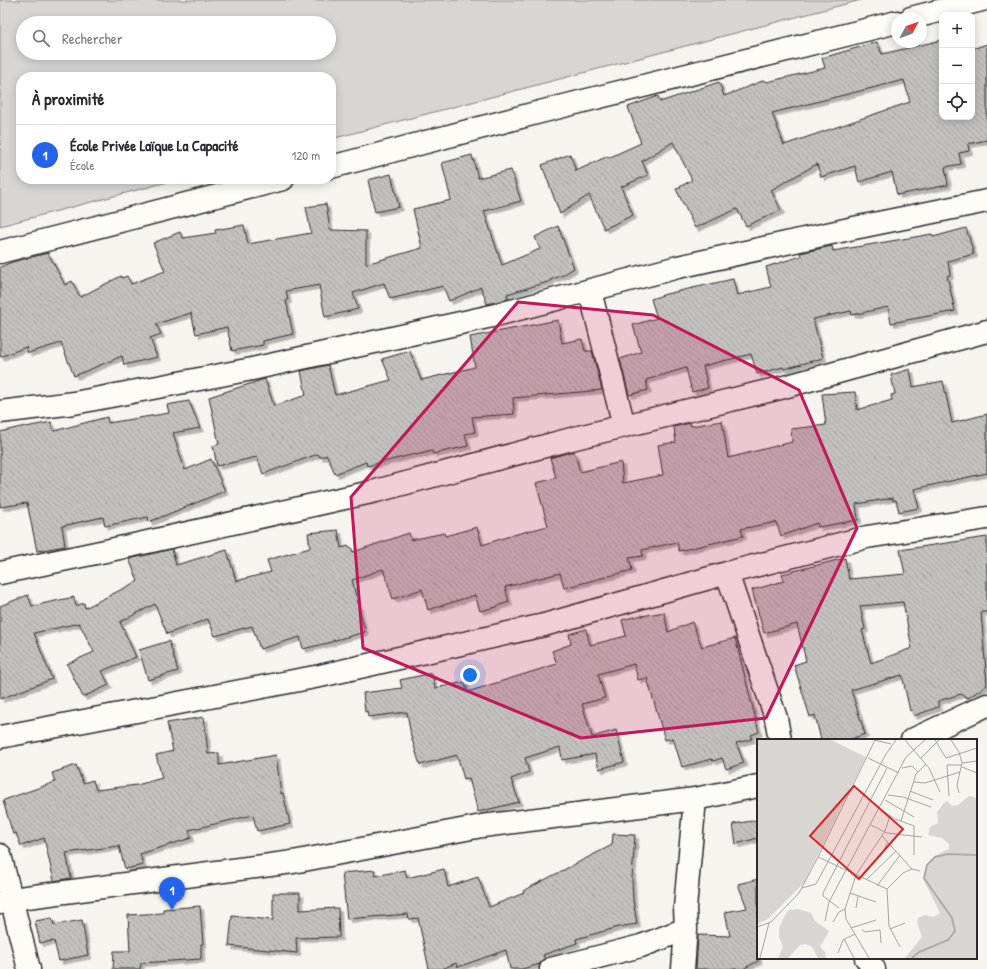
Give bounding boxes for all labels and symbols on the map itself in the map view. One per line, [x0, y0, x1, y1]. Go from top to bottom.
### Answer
north arrow [891, 12, 927, 48]
your location [460, 665, 480, 685]
inset map [757, 739, 977, 959]
pin: 1 [159, 877, 185, 910]

